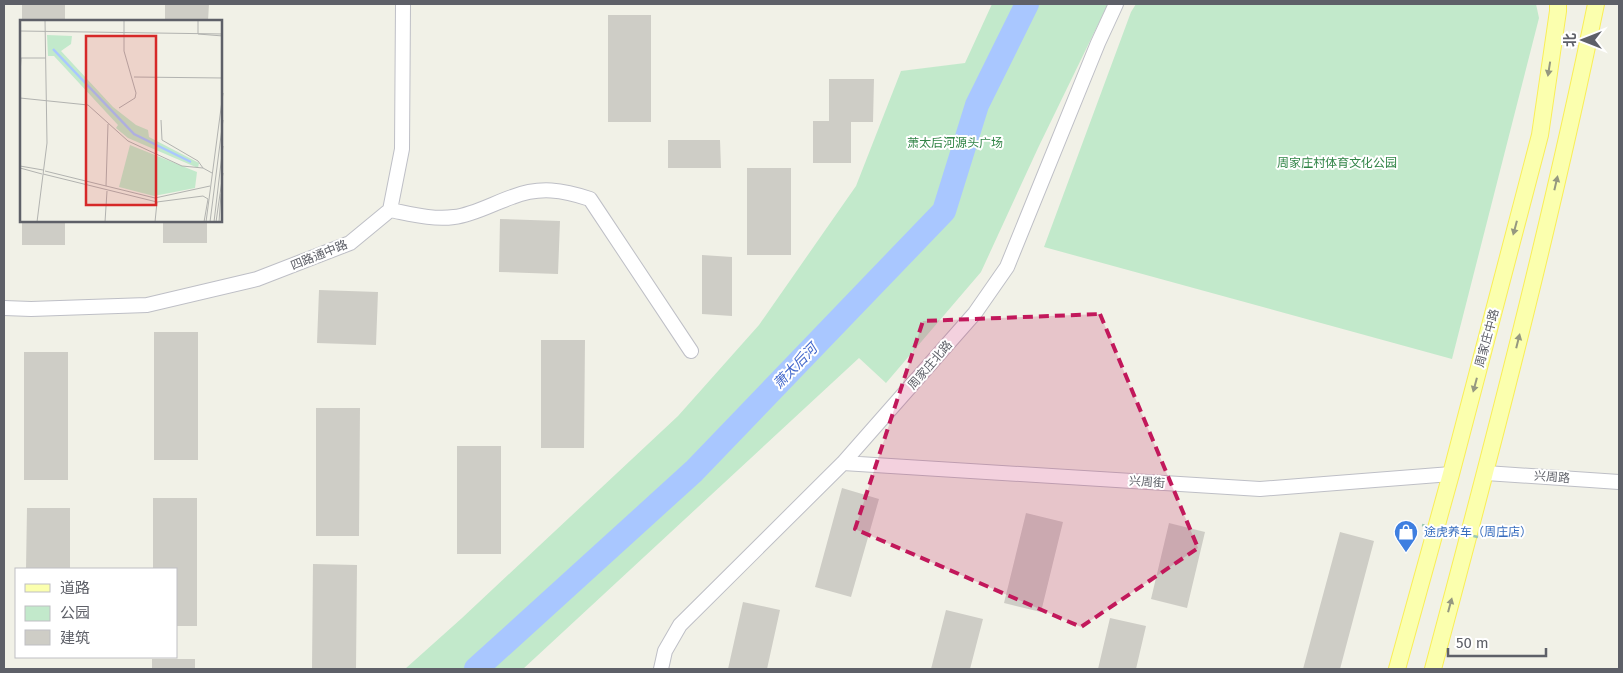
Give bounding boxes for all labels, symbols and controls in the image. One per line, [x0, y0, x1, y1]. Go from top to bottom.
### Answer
north arrow [1558, 15, 1608, 65]
inset map [20, 20, 222, 222]
text: 北 [1562, 33, 1579, 47]
one-way arrow [1545, 62, 1553, 78]
park label: 萧太后河源头广场 [907, 136, 1003, 150]
park label: 周家庄村体育文化公园 [1277, 156, 1397, 170]
one-way arrow [1552, 175, 1560, 190]
one-way arrow [1511, 221, 1519, 236]
street label: 四路通中路 [289, 237, 349, 273]
street label: 周家庄中路 [1472, 307, 1502, 369]
one-way arrow [1514, 333, 1522, 348]
water label: 萧太后河 [770, 338, 823, 392]
street label: 周家庄北路 [905, 338, 955, 392]
one-way arrow [1470, 378, 1478, 393]
street label: 兴周路 [1534, 469, 1570, 485]
street label: 兴周街 [1129, 474, 1165, 490]
shop icon: 途虎养车（周庄店） [1393, 519, 1419, 553]
place label: 途虎养车（周庄店） [1424, 525, 1532, 539]
legend [15, 568, 178, 658]
text: 道路 [60, 579, 90, 597]
one-way arrow [1447, 598, 1455, 613]
text: 公园 [60, 604, 90, 622]
scale bar [1448, 626, 1546, 658]
text: 建筑 [60, 629, 90, 647]
text: 50 m [1456, 634, 1489, 652]

